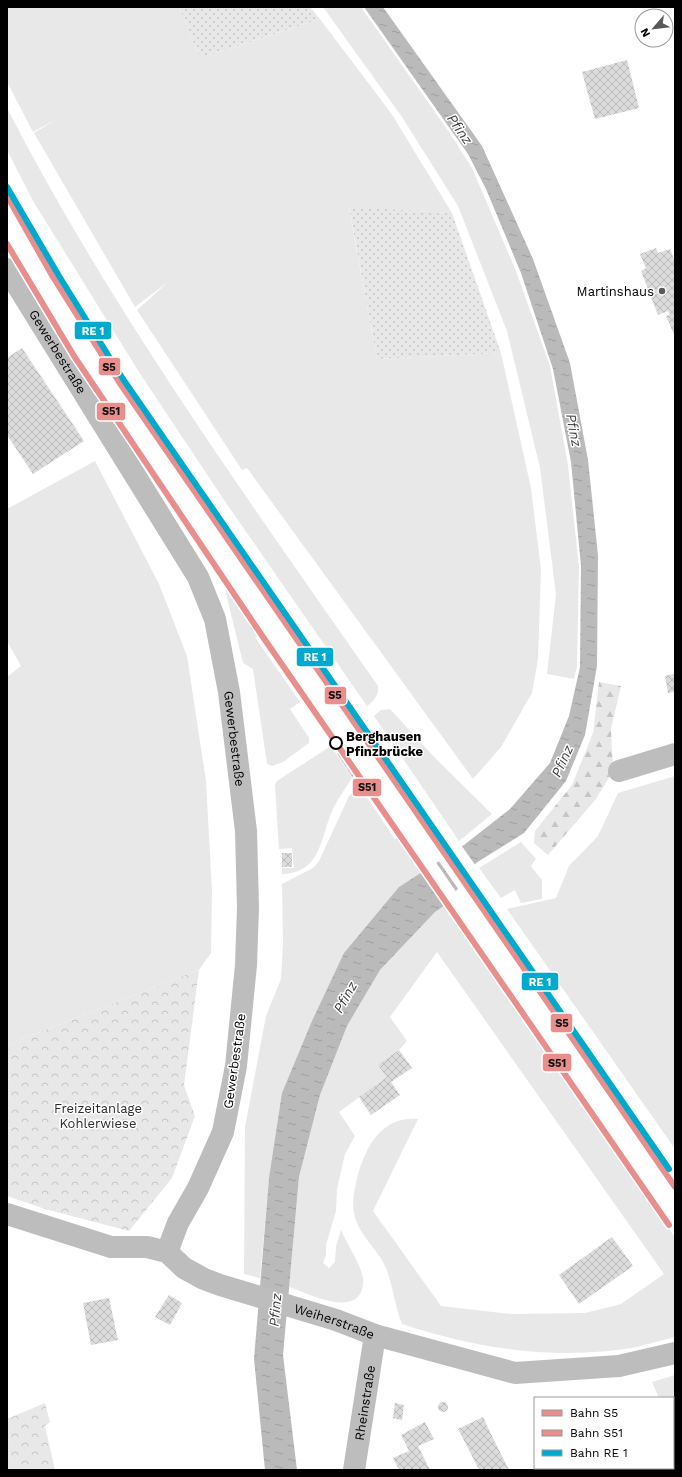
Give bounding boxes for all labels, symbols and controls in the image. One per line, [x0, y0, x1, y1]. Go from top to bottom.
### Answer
north arrow [634, 8, 674, 48]
text: N [638, 26, 653, 39]
water label: Pfinz [444, 111, 477, 148]
place label: Martinshaus [577, 284, 654, 299]
marker: Martinshaus [657, 286, 667, 296]
street label: Gewerbestraße [26, 307, 89, 397]
line badge: RE 1 [74, 321, 112, 340]
text: RE 1 [82, 325, 104, 338]
line badge: S5 [98, 357, 121, 376]
text: S5 [102, 361, 116, 374]
line badge: S51 [96, 402, 126, 421]
text: S51 [102, 405, 120, 418]
water label: Pfinz [563, 412, 585, 449]
line badge: RE 1 [296, 647, 334, 667]
text: RE 1 [304, 651, 326, 664]
line badge: S5 [324, 686, 347, 705]
text: S5 [328, 689, 342, 702]
street label: Gewerbestraße [221, 690, 247, 787]
place label: Berghausen Pfinzbrücke [346, 729, 424, 759]
marker: Berghausen Pfinzbrücke [329, 736, 343, 750]
water label: Pfinz [548, 742, 576, 779]
line badge: S51 [352, 778, 382, 797]
text: S51 [358, 781, 376, 794]
line badge: RE 1 [521, 972, 559, 991]
text: RE 1 [529, 976, 551, 989]
water label: Pfinz [330, 978, 360, 1015]
street label: Gewerbestraße [220, 1012, 249, 1110]
line badge: S5 [550, 1013, 573, 1033]
text: S5 [555, 1017, 569, 1030]
line badge: S51 [542, 1053, 572, 1072]
text: S51 [548, 1057, 566, 1070]
park label: Freizeitanlage Kohlerwiese [54, 1101, 142, 1131]
water label: Pfinz [266, 1292, 284, 1327]
street label: Weiherstraße [292, 1301, 377, 1342]
street label: Rheinstraße [352, 1364, 378, 1442]
legend [534, 1397, 674, 1469]
text: Bahn S5 [570, 1406, 618, 1420]
text: Bahn S51 [570, 1426, 623, 1440]
text: Bahn RE 1 [570, 1446, 628, 1460]

